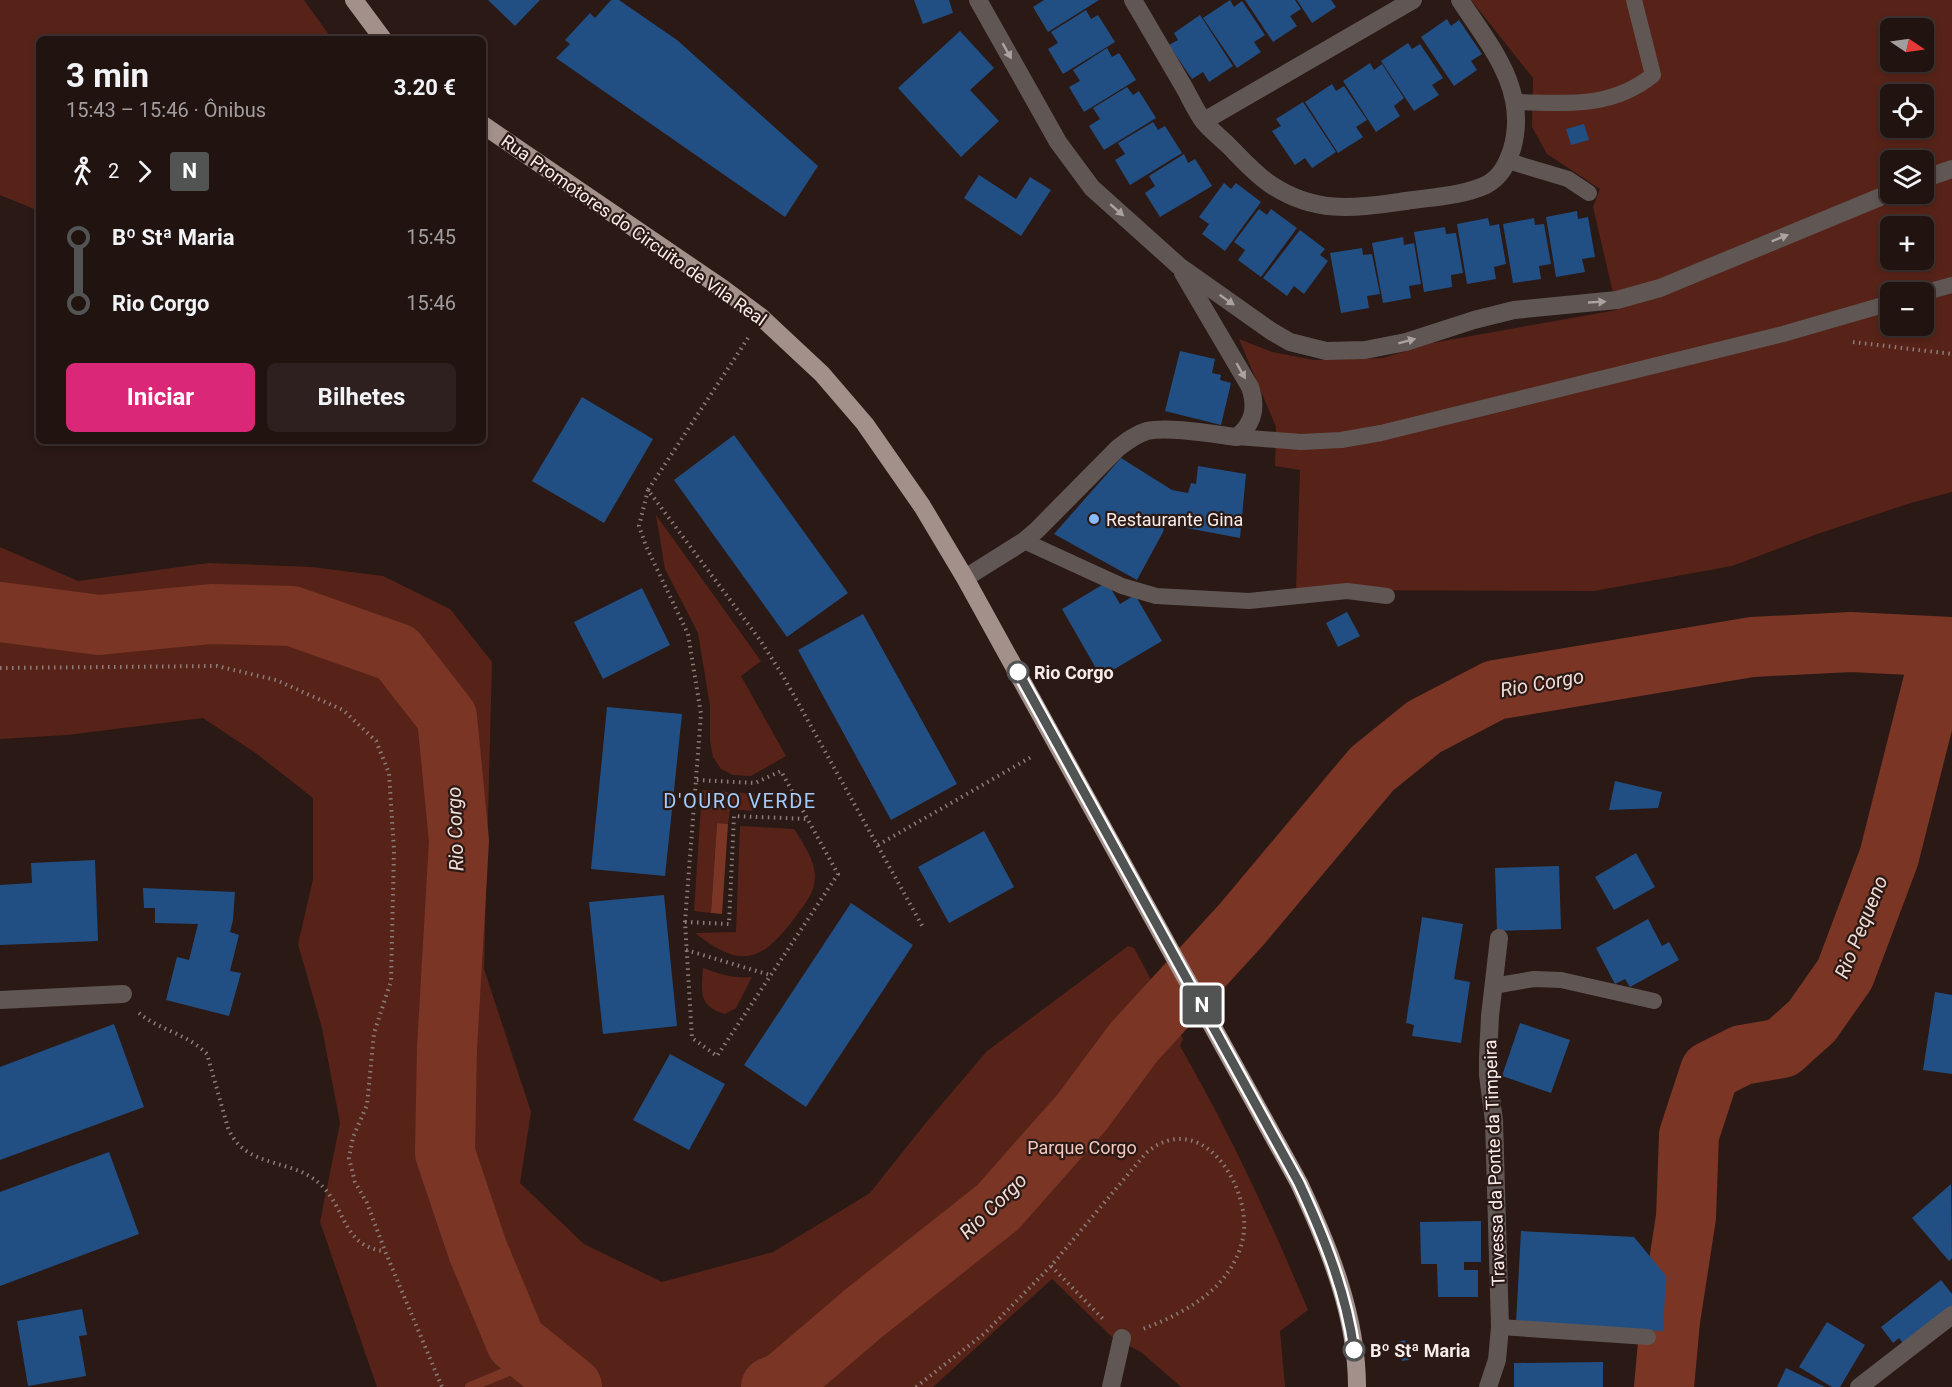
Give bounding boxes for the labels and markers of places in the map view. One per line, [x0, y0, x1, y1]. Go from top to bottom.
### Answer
place label: Restaurante Gina [1106, 509, 1243, 530]
marker: Restaurante Gina [1087, 512, 1101, 526]
marker: Rio Corgo [1007, 661, 1029, 683]
place label: Rio Corgo [1034, 662, 1114, 683]
marker: Bº Stª Maria [1343, 1339, 1365, 1361]
place label: Bº Stª Maria [1370, 1340, 1471, 1361]

